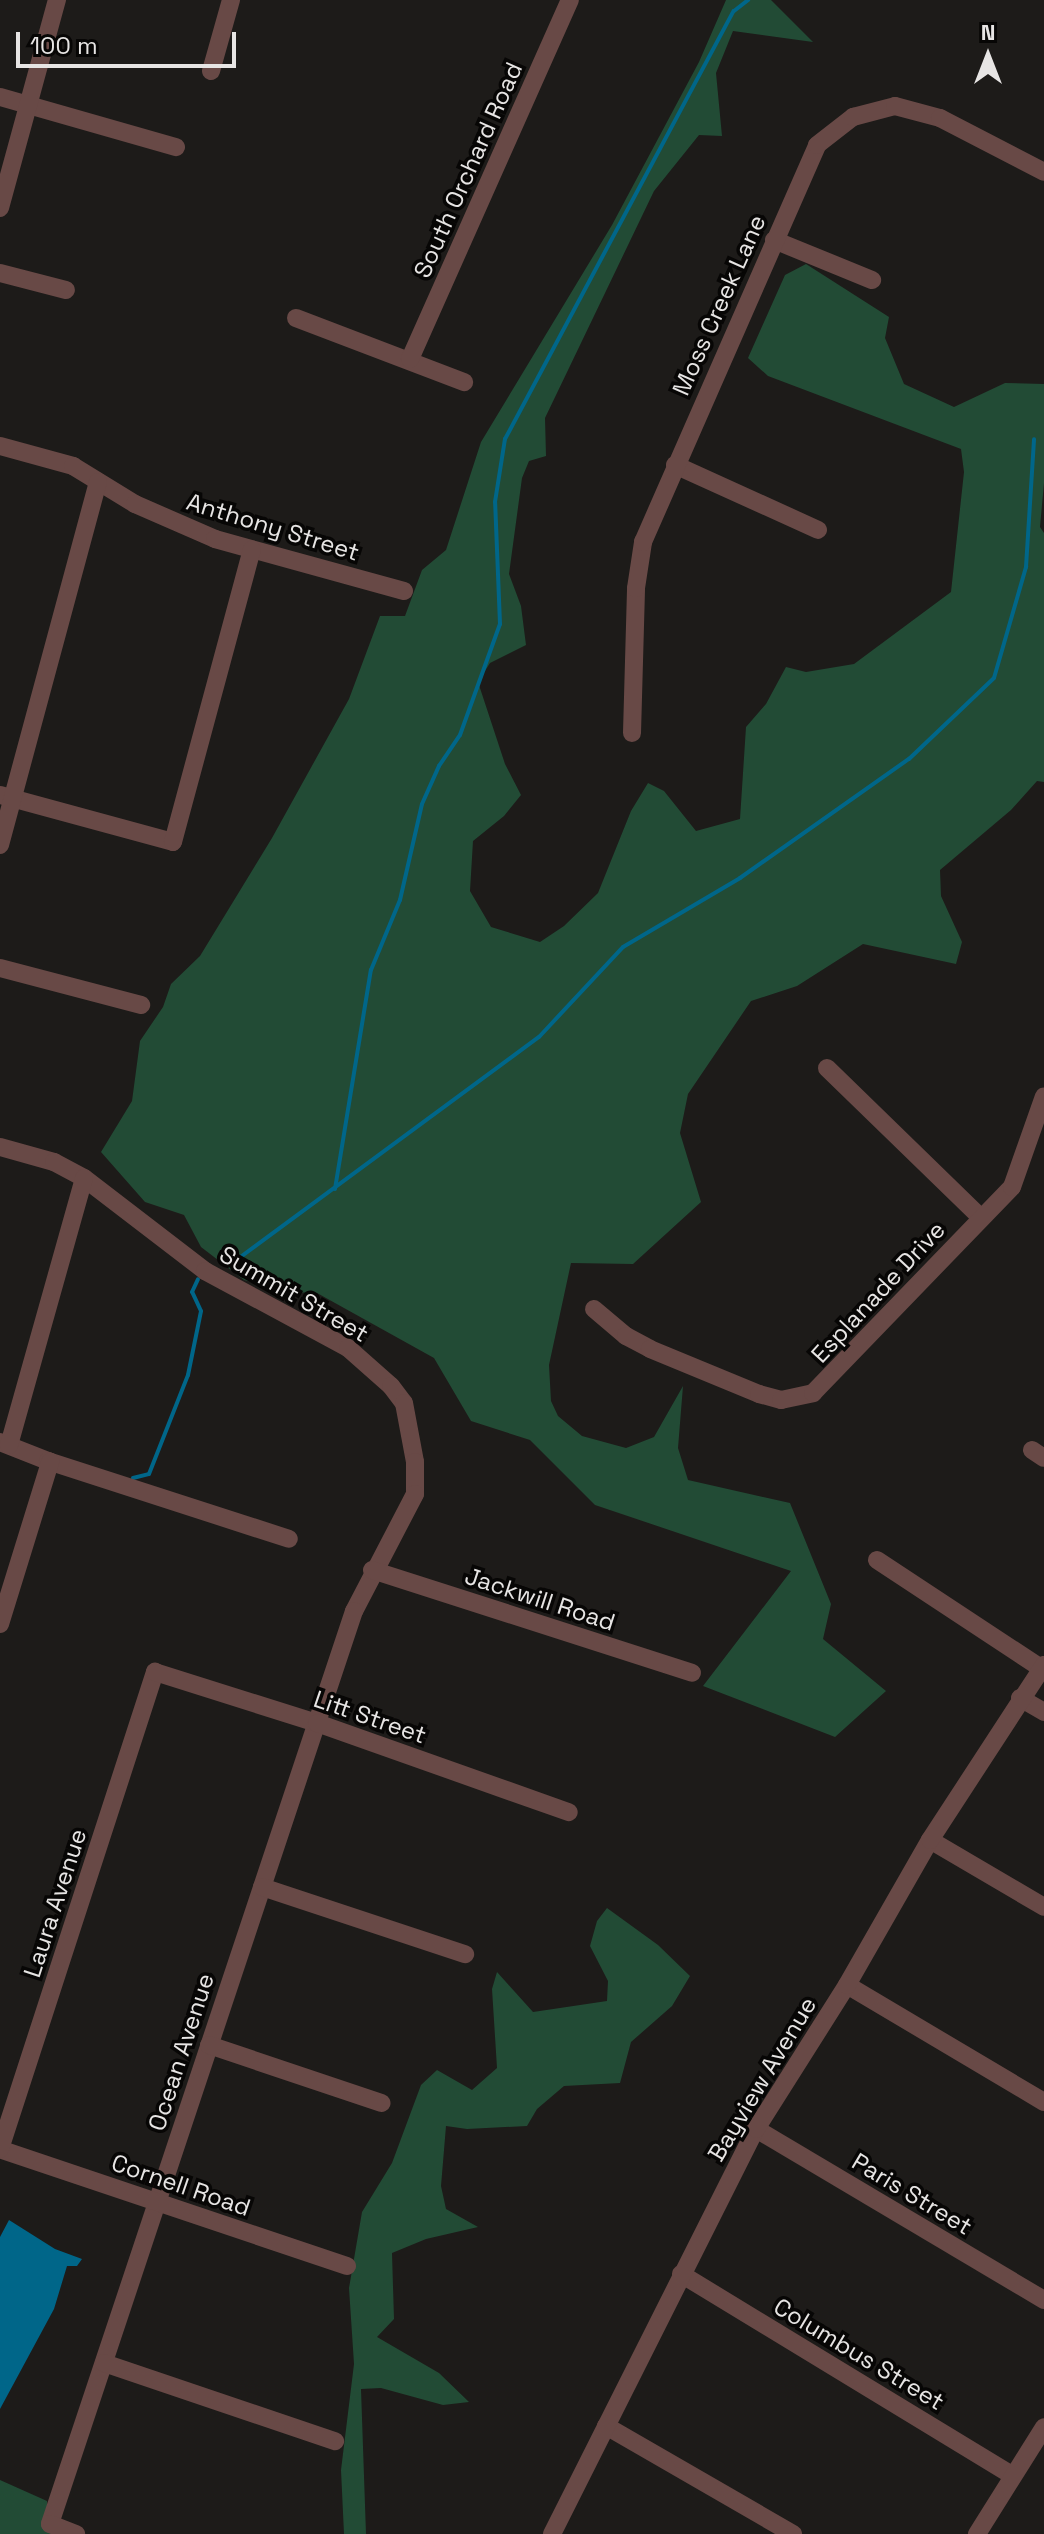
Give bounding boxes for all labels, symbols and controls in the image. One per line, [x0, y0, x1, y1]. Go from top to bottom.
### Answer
scale bar [20, 16, 240, 66]
north arrow [948, 16, 1028, 96]
text: N [981, 18, 995, 46]
text: 100 m [30, 30, 98, 61]
street label: South Orchard Road [407, 58, 529, 282]
street label: Moss Creek Lane [666, 210, 772, 400]
street label: Anthony Street [183, 487, 363, 567]
street label: Esplanade Drive [805, 1215, 951, 1369]
street label: Summit Street [214, 1240, 374, 1348]
street label: Jackwill Road [461, 1561, 619, 1637]
street label: Litt Street [310, 1684, 430, 1750]
street label: Laura Avenue [17, 1825, 93, 1981]
street label: Ocean Avenue [142, 1970, 220, 2134]
street label: Bayview Avenue [702, 1991, 822, 2167]
street label: Paris Street [847, 2147, 977, 2241]
street label: Cornell Road [108, 2148, 254, 2222]
street label: Columbus Street [769, 2292, 949, 2416]

